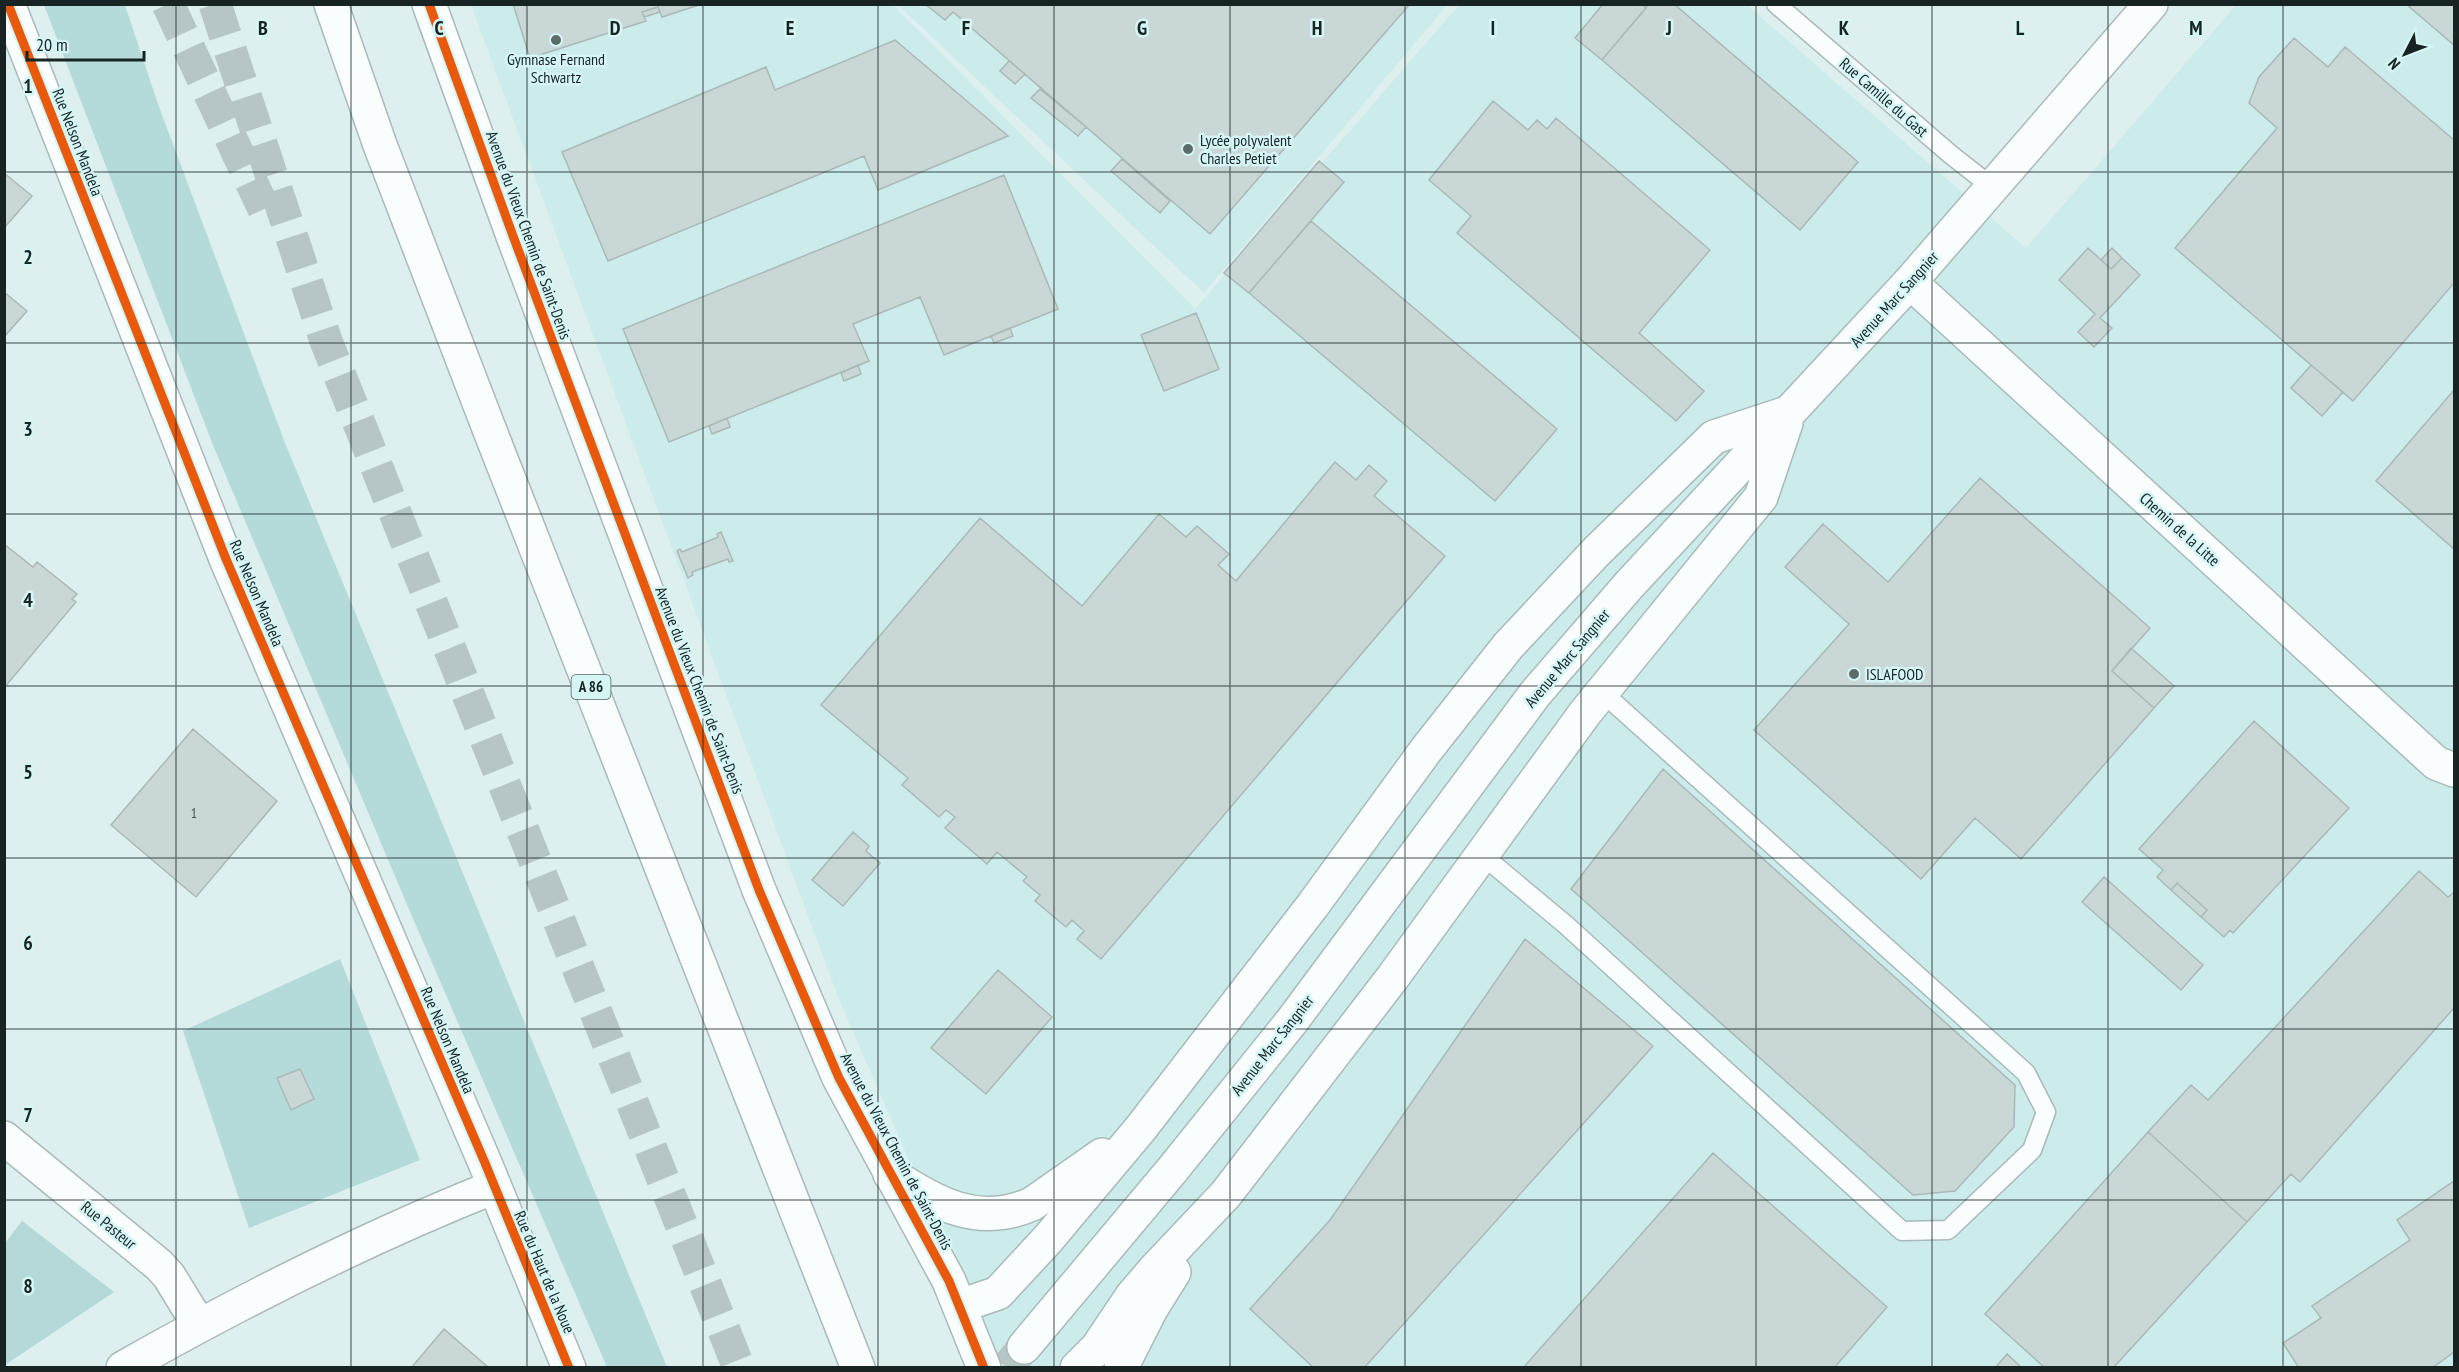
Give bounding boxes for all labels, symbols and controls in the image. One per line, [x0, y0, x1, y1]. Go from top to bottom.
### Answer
text: B [258, 15, 268, 41]
text: C [434, 15, 444, 41]
text: D [610, 15, 621, 41]
text: E [786, 15, 794, 41]
text: F [962, 15, 970, 41]
text: G [1137, 15, 1147, 41]
text: H [1312, 15, 1322, 41]
text: I [1491, 15, 1495, 41]
text: J [1665, 15, 1672, 41]
text: K [1839, 15, 1850, 41]
text: L [2016, 15, 2025, 41]
text: M [2189, 15, 2203, 41]
scale bar [27, 24, 144, 62]
north arrow [2375, 24, 2435, 84]
text: 20 m [36, 33, 68, 56]
marker: Gymnase Fernand Schwartz [549, 33, 563, 47]
place label: Gymnase Fernand Schwartz [507, 49, 605, 87]
street label: Rue Camille du Gast [1836, 53, 1933, 141]
text: N [2384, 54, 2404, 74]
text: 1 [23, 73, 33, 99]
street label: Rue Nelson Mandela [48, 85, 108, 199]
street label: Avenue du Vieux Chemin de Saint-Denis [482, 128, 576, 342]
place label: Lycée polyvalent Charles Petiet [1200, 130, 1292, 168]
marker: Lycée polyvalent Charles Petiet [1181, 142, 1195, 156]
text: 2 [23, 244, 33, 270]
street label: Avenue Marc Sangnier [1846, 246, 1943, 351]
text: 3 [23, 416, 33, 442]
street label: Chemin de la Litte [2136, 488, 2224, 570]
street label: Rue Nelson Mandela [226, 537, 288, 649]
street label: Avenue du Vieux Chemin de Saint-Denis [651, 584, 749, 796]
text: 4 [23, 587, 33, 613]
street label: Avenue Marc Sangnier [1520, 604, 1614, 711]
place label: ISLAFOOD [1866, 664, 1923, 684]
marker: ISLAFOOD [1847, 667, 1861, 681]
road number: A 86 [572, 675, 610, 699]
text: 5 [23, 759, 33, 785]
house number: 1 [191, 804, 197, 822]
text: 6 [23, 930, 33, 956]
street label: Rue Nelson Mandela [417, 984, 479, 1096]
street label: Avenue Marc Sangnier [1226, 990, 1318, 1099]
street label: Avenue du Vieux Chemin de Saint-Denis [836, 1049, 958, 1253]
text: 7 [23, 1102, 33, 1128]
street label: Rue Pasteur [77, 1197, 141, 1254]
street label: Rue du Haut de la Noue [510, 1208, 580, 1336]
text: 8 [23, 1273, 33, 1299]

